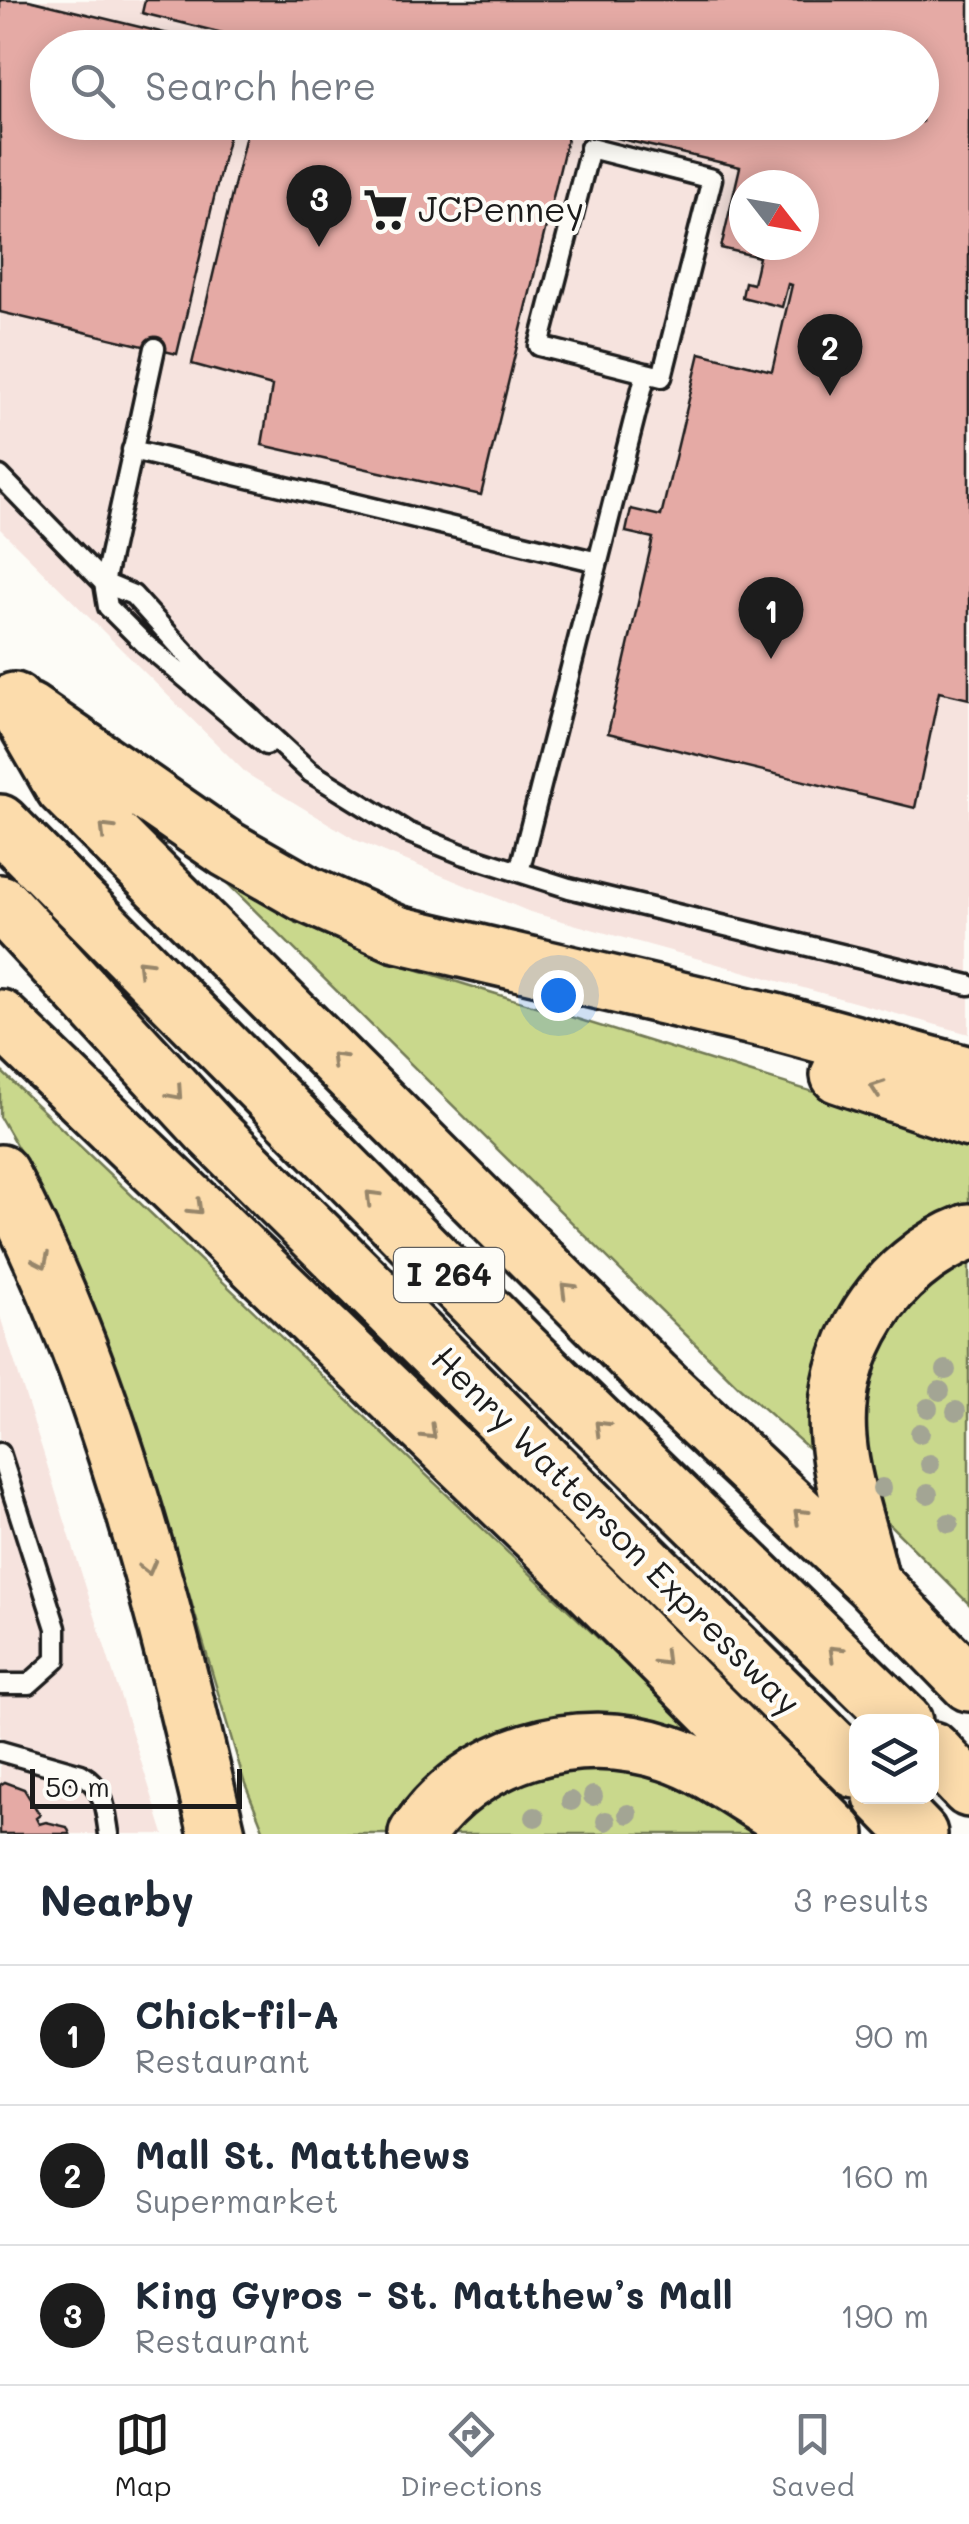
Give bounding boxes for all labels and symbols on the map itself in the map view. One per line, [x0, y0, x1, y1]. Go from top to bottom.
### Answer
pin: 3 [286, 164, 352, 247]
north arrow [729, 170, 819, 260]
place label: JCPenney [418, 185, 584, 231]
supermarket icon: JCPenney [361, 186, 409, 234]
pin: 2 [798, 314, 862, 396]
pin: 1 [738, 576, 804, 659]
one-way arrow [100, 824, 118, 842]
one-way arrow [137, 960, 155, 978]
your location [533, 970, 584, 1021]
one-way arrow [331, 1052, 349, 1070]
one-way arrow [869, 1079, 886, 1099]
one-way arrow [164, 1081, 182, 1100]
one-way arrow [365, 1191, 383, 1209]
one-way arrow [184, 1196, 202, 1214]
road number: I 264 [394, 1248, 504, 1302]
one-way arrow [30, 1251, 50, 1269]
one-way arrow [561, 1282, 579, 1300]
street label: Henry Watterson Expressway [423, 1335, 812, 1724]
one-way arrow [418, 1421, 437, 1439]
one-way arrow [595, 1421, 613, 1439]
one-way arrow [793, 1509, 812, 1527]
one-way arrow [136, 1558, 157, 1575]
one-way arrow [829, 1646, 847, 1664]
one-way arrow [652, 1647, 670, 1665]
scale bar [30, 1764, 242, 1808]

